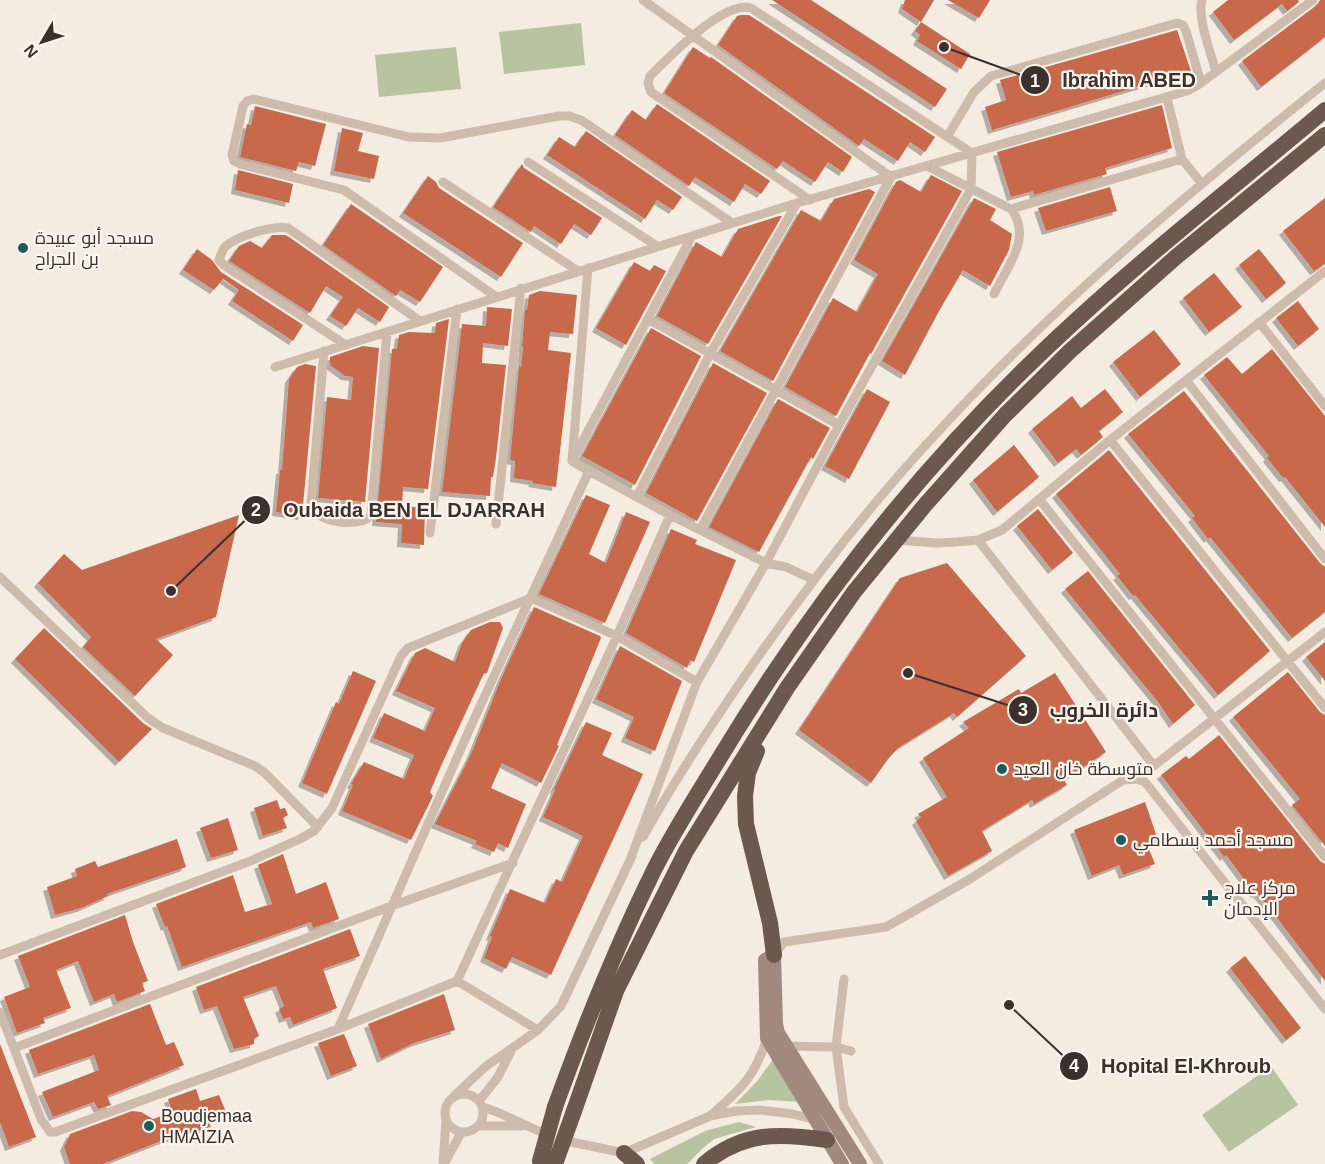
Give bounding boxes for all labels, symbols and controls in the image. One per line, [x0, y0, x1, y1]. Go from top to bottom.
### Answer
north arrow [12, 12, 72, 72]
text: N [20, 41, 41, 61]
callout: Ibrahim ABED [1020, 61, 1209, 99]
text: Ibrahim ABED [1062, 69, 1196, 91]
text: 1 [1030, 71, 1040, 91]
place label: مسجد أبو عبيدة بن الجراح [35, 227, 154, 271]
marker: مسجد أبو عبيدة بن الجراح [16, 241, 30, 255]
callout: Oubaida BEN EL DJARRAH [241, 491, 557, 529]
text: Oubaida BEN EL DJARRAH [283, 499, 545, 521]
text: 2 [251, 500, 261, 520]
callout: دائرة الخروب [1008, 691, 1170, 729]
text: دائرة الخروب [1050, 699, 1158, 722]
text: 3 [1018, 700, 1028, 720]
place label: متوسطة خان العيد [1014, 759, 1153, 780]
marker: متوسطة خان العيد [995, 762, 1009, 776]
place label: مسجد أحمد بسطامي [1133, 829, 1294, 854]
marker: مسجد أحمد بسطامي [1114, 833, 1128, 847]
place label: مركز علاج الإدمان [1224, 878, 1296, 920]
marker: مركز علاج الإدمان [1201, 889, 1219, 907]
callout: Hopital El-Khroub [1059, 1047, 1283, 1085]
text: Hopital El-Khroub [1101, 1055, 1271, 1077]
text: 4 [1069, 1056, 1079, 1076]
place label: Boudjemaa HMAIZIA [161, 1106, 253, 1147]
marker: Boudjemaa HMAIZIA [142, 1119, 156, 1133]

